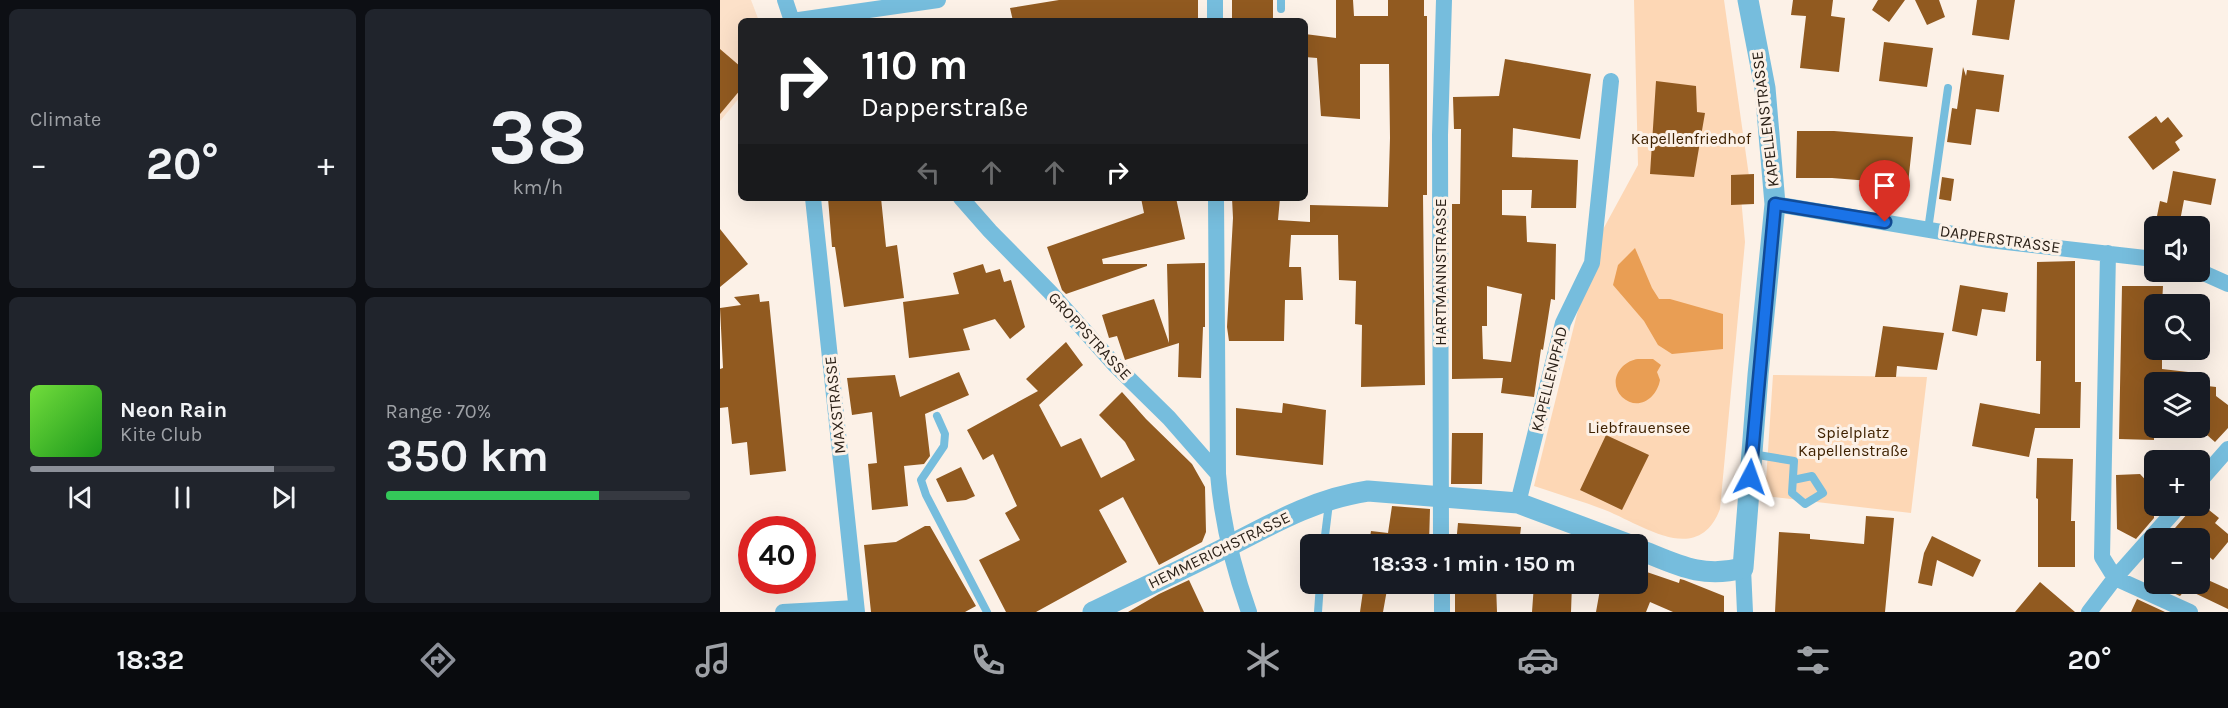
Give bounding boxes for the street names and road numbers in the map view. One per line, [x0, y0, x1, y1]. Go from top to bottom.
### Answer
street label: KAPELLENSTRASSE [1747, 50, 1783, 188]
street label: HARTMANNSTRASSE [1431, 198, 1450, 346]
street label: DAPPERSTRASSE [1939, 221, 2061, 257]
street label: GROPPSTRASSE [1044, 288, 1136, 384]
street label: KAPELLENPFAD [1527, 324, 1571, 434]
street label: MAXSTRASSE [820, 355, 850, 455]
street label: HEMMERICHSTRASSE [1145, 507, 1293, 593]

